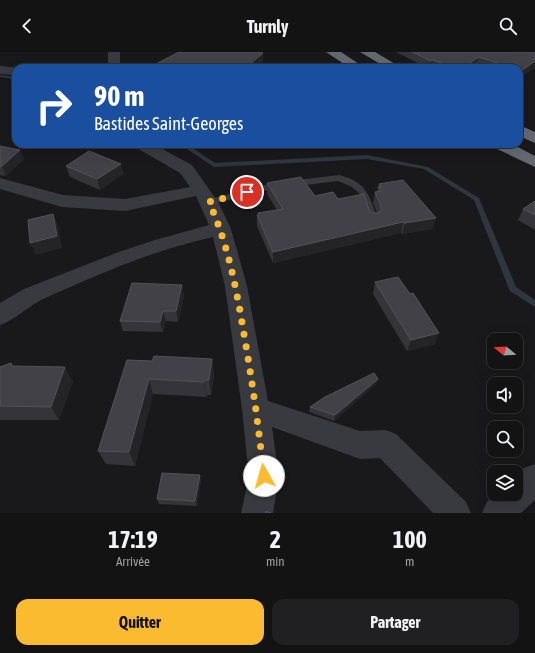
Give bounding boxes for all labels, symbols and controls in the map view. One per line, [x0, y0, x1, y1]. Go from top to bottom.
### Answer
icon: back [16, 15, 38, 37]
icon: search [497, 15, 519, 37]
text: Turnly [247, 16, 288, 37]
icon: right [28, 80, 80, 132]
text: 90 m [94, 80, 144, 112]
text: Bastides Saint-Georges [94, 113, 243, 134]
pin [230, 175, 264, 209]
icon: arrive [236, 181, 258, 203]
north arrow [487, 333, 523, 369]
map controls [487, 333, 523, 501]
button: sound [487, 377, 523, 413]
button: search [487, 421, 523, 457]
position arrow [243, 455, 285, 497]
button: layers [487, 465, 523, 501]
text: 17:19 [108, 526, 158, 553]
text: 2 [270, 526, 281, 553]
text: 100 [393, 526, 427, 553]
text: Arrivée [116, 554, 150, 569]
text: min [266, 554, 285, 569]
text: m [405, 554, 414, 569]
button: Quitter [16, 599, 264, 645]
button: Partager [272, 599, 519, 645]

